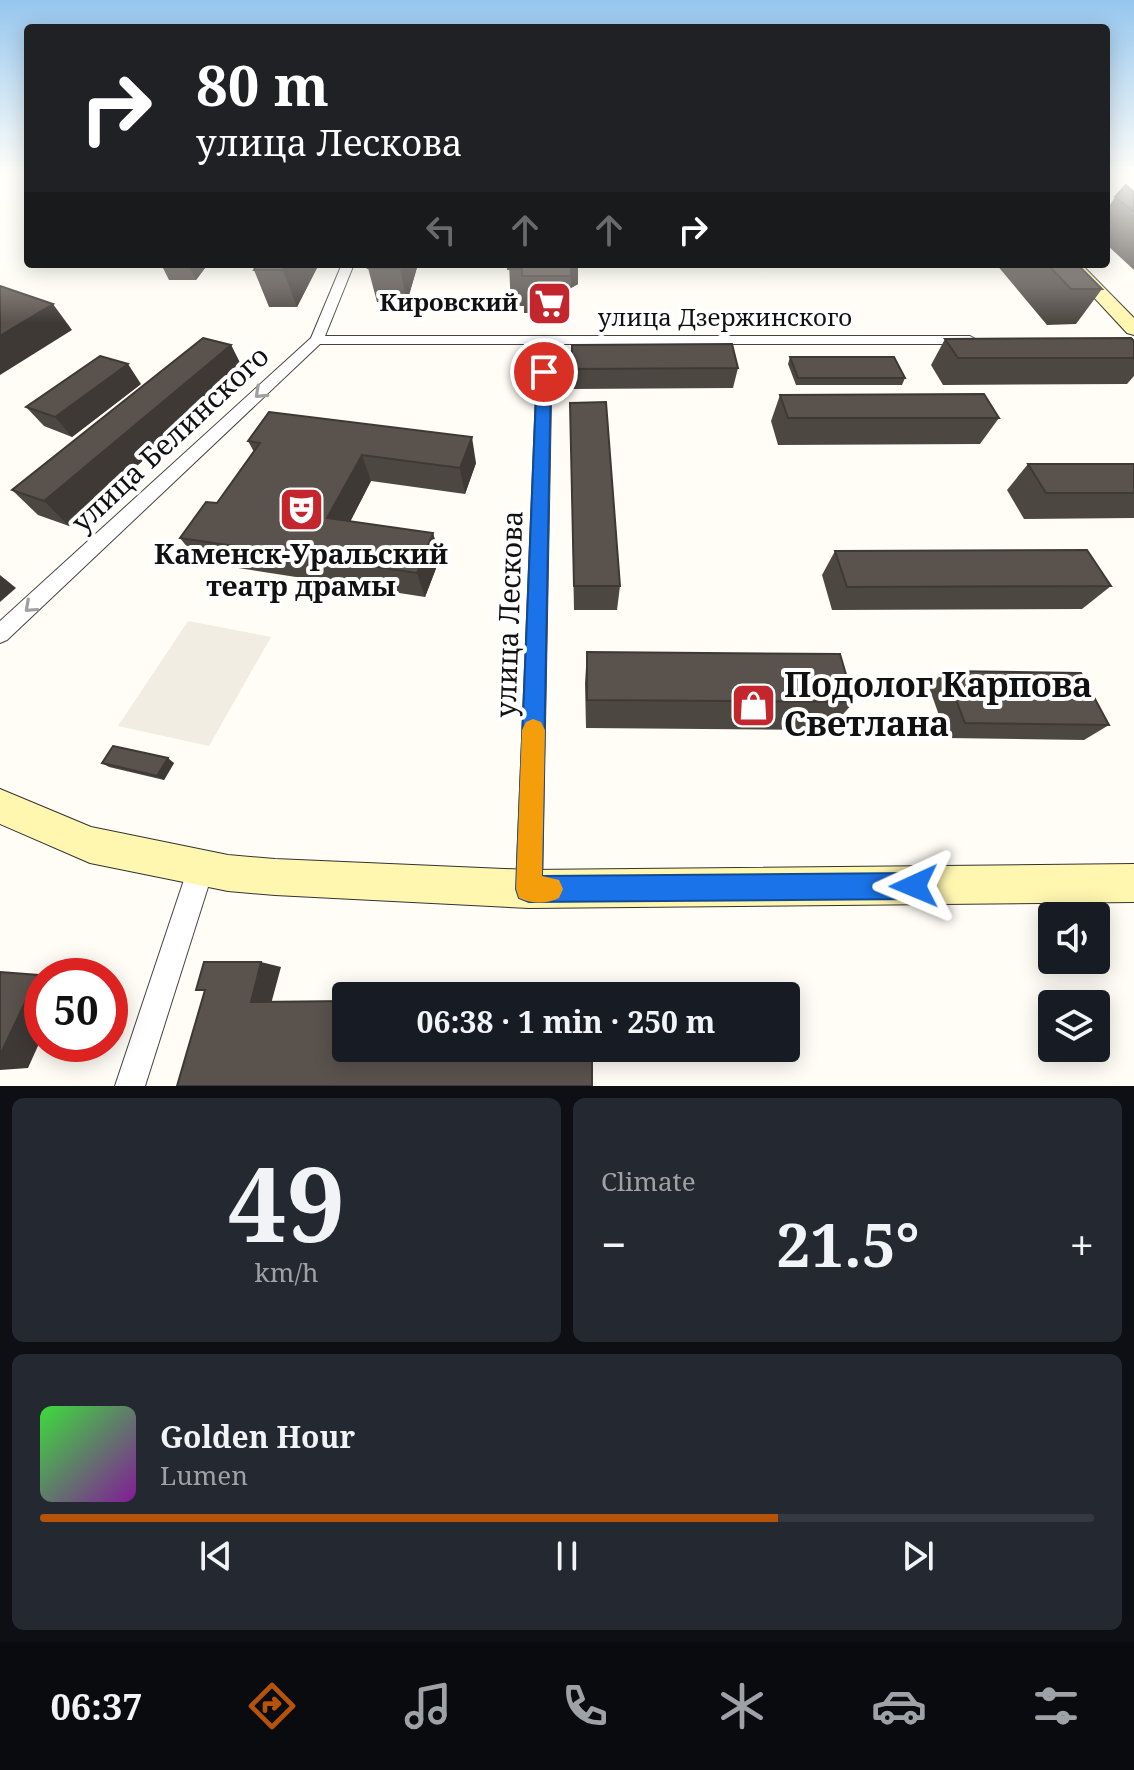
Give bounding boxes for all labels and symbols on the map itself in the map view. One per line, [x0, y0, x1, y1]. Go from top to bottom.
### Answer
supermarket icon: Кировский [525, 279, 573, 327]
place label: Кировский [380, 285, 518, 318]
street label: улица Дзержинского [598, 300, 852, 333]
street label: улица Белинского [62, 337, 276, 540]
pin [510, 338, 578, 406]
one-way arrow [254, 384, 269, 398]
theatre icon: Каменск-Уральский театр драмы [277, 486, 325, 534]
street label: улица Лескова [485, 510, 531, 718]
place label: Каменск-Уральский театр драмы [154, 534, 448, 604]
one-way arrow [25, 597, 40, 611]
place label: Подолог Карпова Светлана [784, 661, 1092, 746]
shop icon: Подолог Карпова Светлана [729, 681, 777, 729]
position arrow [872, 844, 956, 928]
speed limit sign: 50 [24, 958, 128, 1062]

